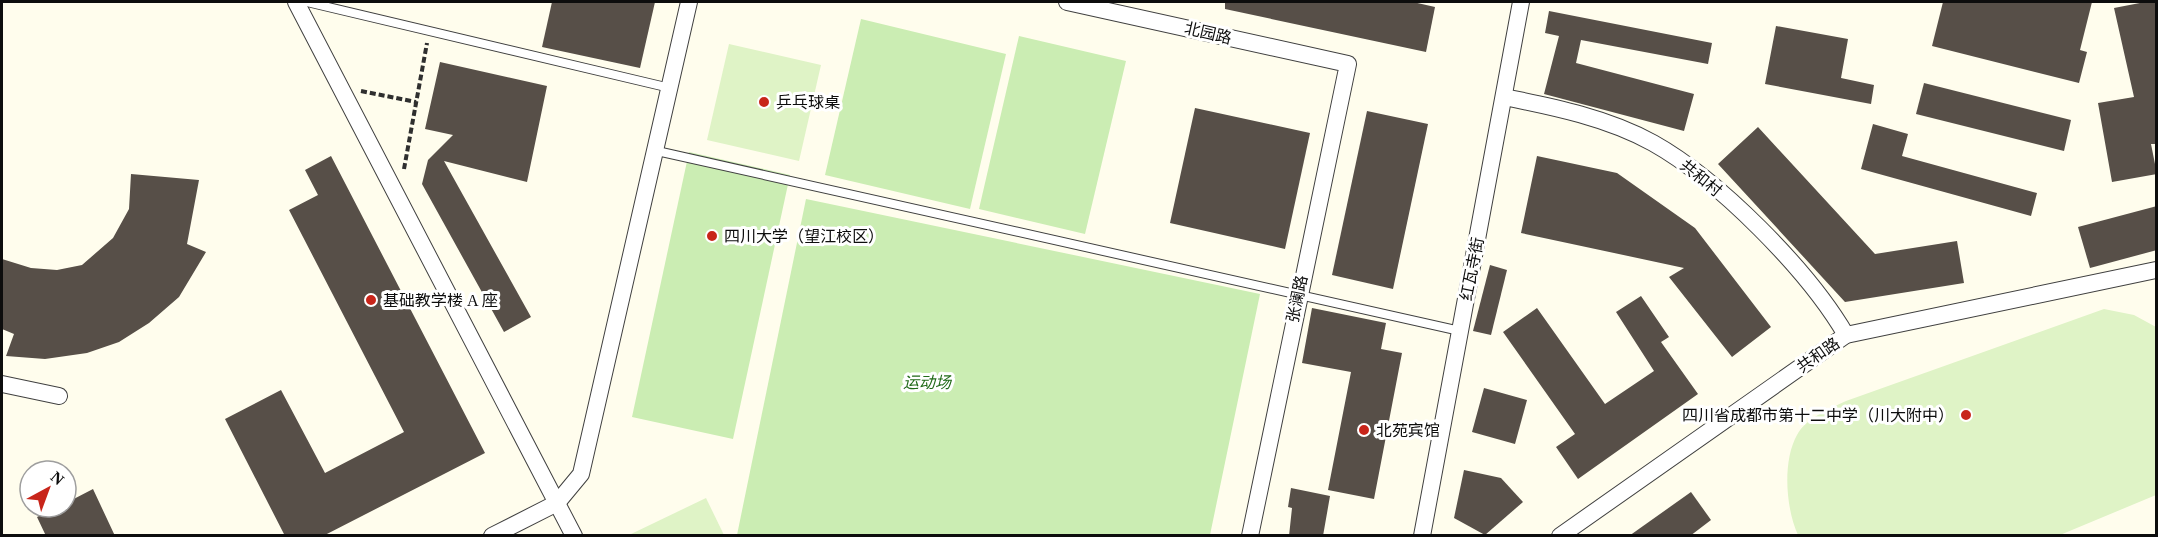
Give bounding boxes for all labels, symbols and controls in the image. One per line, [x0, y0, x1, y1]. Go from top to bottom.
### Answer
street label: 北园路 [1183, 19, 1233, 47]
place label: 乒乓球桌 [776, 94, 840, 111]
marker: 乒乓球桌 [757, 95, 771, 109]
street label: 共和村 [1677, 156, 1725, 200]
place label: 四川大学（望江校区） [724, 228, 884, 245]
marker: 四川大学（望江校区） [705, 229, 719, 243]
street label: 红瓦寺街 [1458, 236, 1486, 302]
street label: 张澜路 [1284, 274, 1310, 324]
place label: 基础教学楼 A 座 [383, 292, 498, 309]
marker: 基础教学楼 A 座 [364, 293, 378, 307]
street label: 共和路 [1793, 334, 1843, 376]
park label: 运动场 [903, 374, 953, 391]
place label: 四川省成都市第十二中学（川大附中） [1682, 407, 1954, 424]
marker: 四川省成都市第十二中学（川大附中） [1959, 408, 1973, 422]
place label: 北苑宾馆 [1376, 422, 1440, 439]
marker: 北苑宾馆 [1357, 423, 1371, 437]
north arrow [18, 459, 78, 519]
text: N [48, 468, 68, 489]

